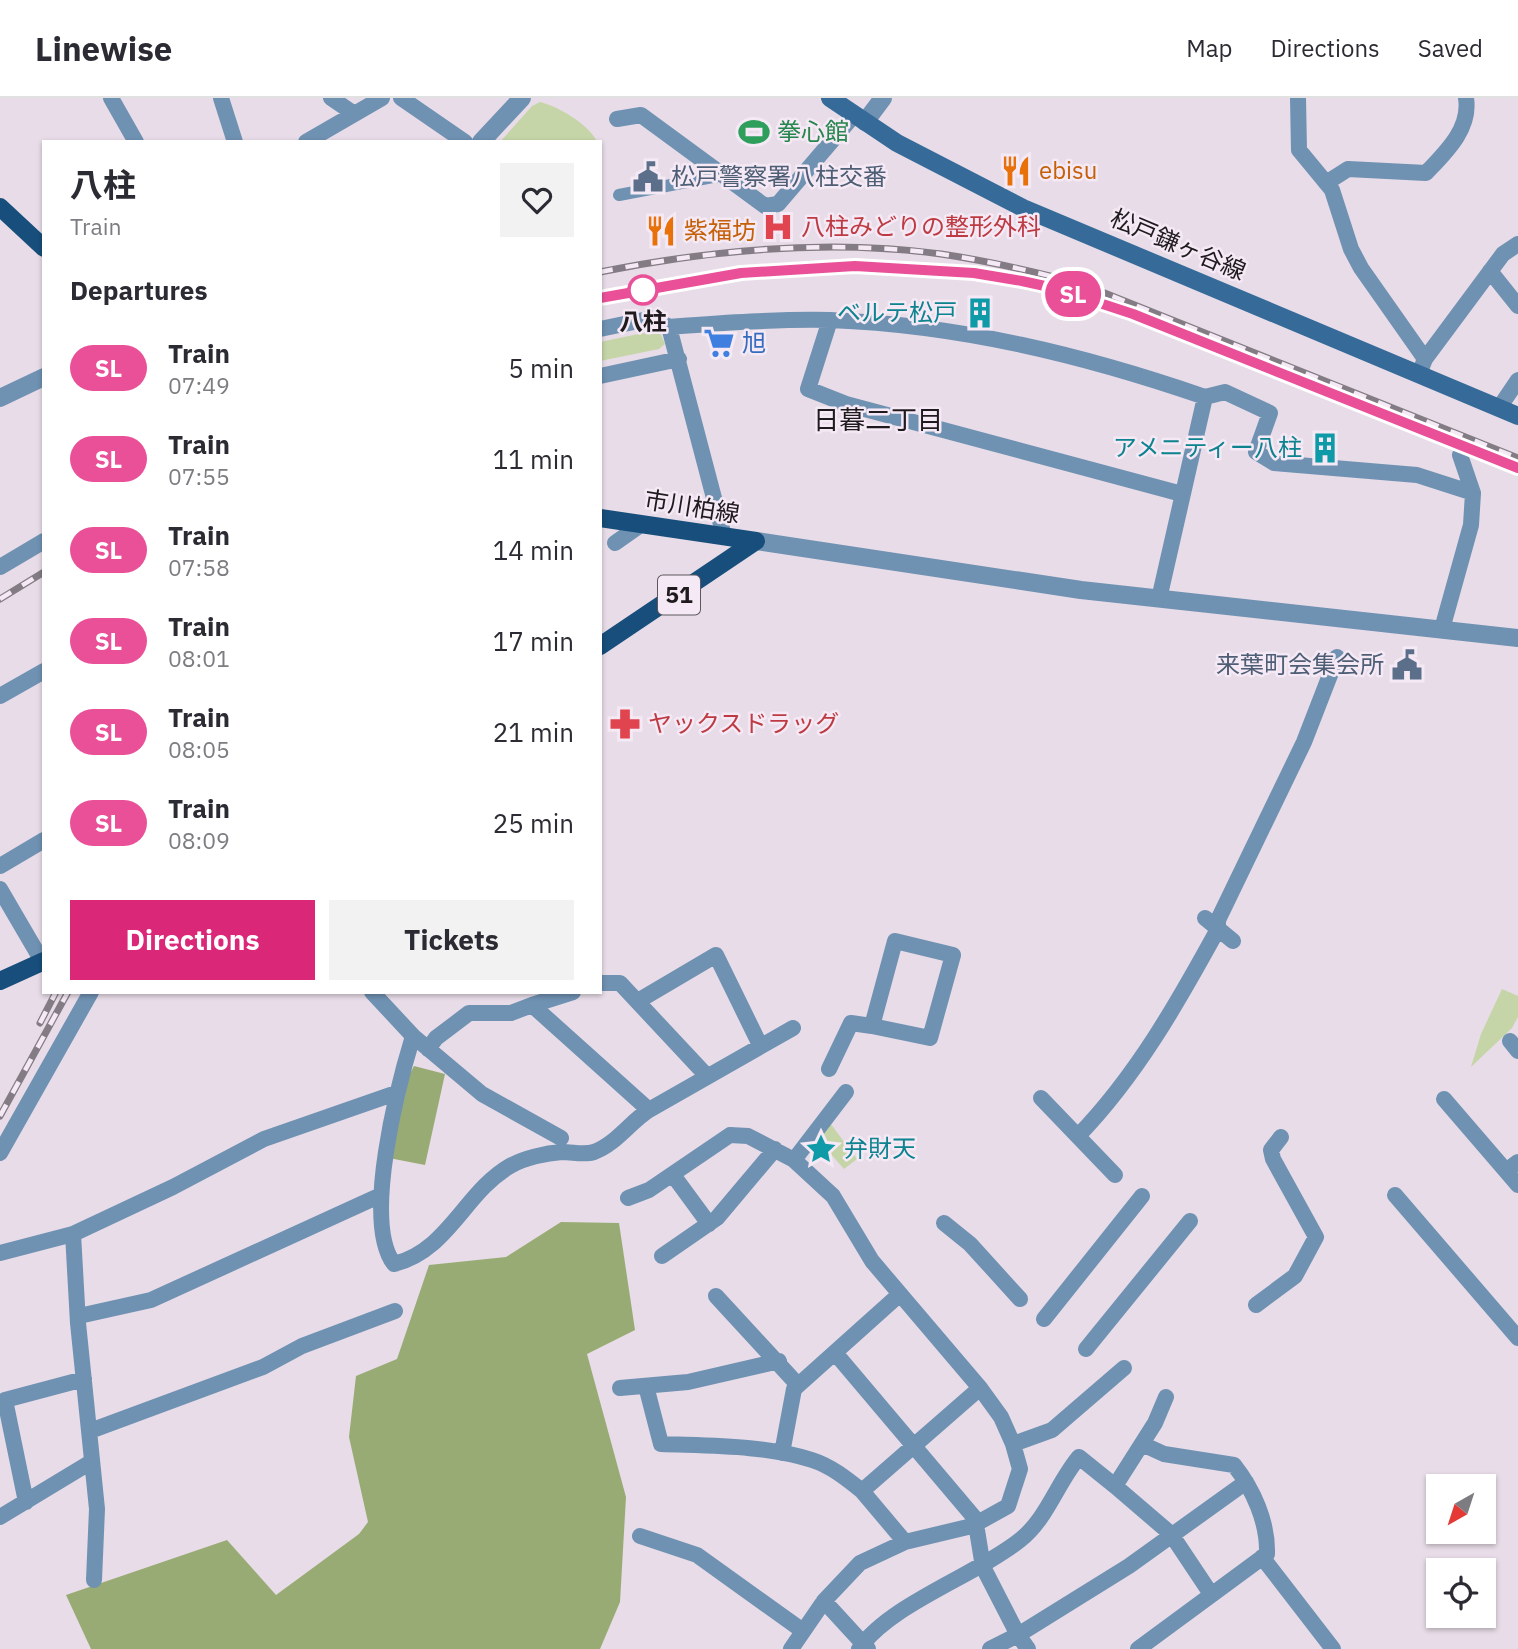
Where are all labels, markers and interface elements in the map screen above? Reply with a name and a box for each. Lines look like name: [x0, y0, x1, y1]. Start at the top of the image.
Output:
text: Linewise: [35, 27, 172, 70]
text: Map: [1186, 32, 1232, 64]
text: Directions: [1270, 32, 1380, 64]
text: Saved: [1418, 32, 1483, 64]
sports icon: 拳心館: [737, 115, 771, 149]
place label: 拳心館: [777, 115, 849, 147]
restaurant icon: ebisu: [999, 154, 1033, 188]
place label: ebisu: [1039, 154, 1097, 186]
public building icon: 松戸警察署八柱交番: [631, 160, 665, 194]
place label: 松戸警察署八柱交番: [671, 160, 887, 192]
text: 八柱: [70, 163, 136, 206]
button: heart: [500, 163, 574, 237]
street label: 松戸鎌ヶ谷線: [1106, 201, 1251, 287]
hospital icon: 八柱みどりの整形外科: [761, 210, 795, 244]
place label: 八柱みどりの整形外科: [801, 210, 1041, 242]
text: Train: [70, 211, 122, 241]
restaurant icon: 紫福坊: [644, 214, 678, 248]
place label: 紫福坊: [684, 214, 756, 246]
line badge: SL: [1042, 271, 1104, 317]
text: Departures: [70, 273, 208, 307]
marker: 八柱: [628, 275, 658, 305]
text: SL: [1059, 278, 1087, 310]
place label: ベルテ松戸: [837, 296, 957, 328]
building icon: ベルテ松戸: [963, 296, 997, 330]
place label: 八柱: [619, 305, 667, 337]
supermarket icon: 旭: [702, 326, 736, 360]
place label: 旭: [742, 326, 766, 358]
text: Train: [168, 336, 230, 370]
text: 5 min: [508, 351, 574, 385]
text: SL: [95, 352, 122, 384]
text: 07:49: [168, 370, 230, 400]
district label: 日暮二丁目: [813, 402, 943, 436]
text: Train: [168, 427, 230, 461]
place label: アメニティー八柱: [1113, 431, 1302, 463]
building icon: アメニティー八柱: [1308, 431, 1342, 465]
text: 11 min: [493, 442, 574, 476]
text: SL: [95, 443, 122, 475]
text: 07:55: [168, 461, 230, 491]
street label: 市川柏線: [642, 483, 742, 529]
text: Train: [168, 518, 230, 552]
text: 14 min: [493, 533, 574, 567]
text: SL: [95, 534, 122, 566]
text: 07:58: [168, 552, 230, 582]
road number: 51: [658, 575, 700, 614]
text: Train: [168, 609, 230, 643]
text: 17 min: [493, 624, 574, 658]
text: SL: [95, 625, 122, 657]
text: 08:01: [168, 643, 230, 673]
place label: 来葉町会集会所: [1216, 648, 1384, 680]
public building icon: 来葉町会集会所: [1390, 648, 1424, 682]
text: Train: [168, 700, 230, 734]
pharmacy icon: ヤックスドラッグ: [608, 707, 642, 741]
place label: ヤックスドラッグ: [648, 707, 839, 739]
text: 21 min: [493, 715, 574, 749]
text: SL: [95, 716, 122, 748]
text: 08:05: [168, 734, 230, 764]
text: Train: [168, 791, 230, 825]
text: 25 min: [493, 806, 574, 840]
text: SL: [95, 807, 122, 839]
text: 08:09: [168, 825, 230, 855]
button: Directions: [70, 900, 315, 980]
button: Tickets: [329, 900, 574, 980]
place icon: 弁財天: [804, 1132, 838, 1166]
place label: 弁財天: [844, 1132, 916, 1164]
north arrow: [1426, 1474, 1496, 1544]
map controls: [1426, 1474, 1496, 1628]
button: locate: [1426, 1558, 1496, 1628]

